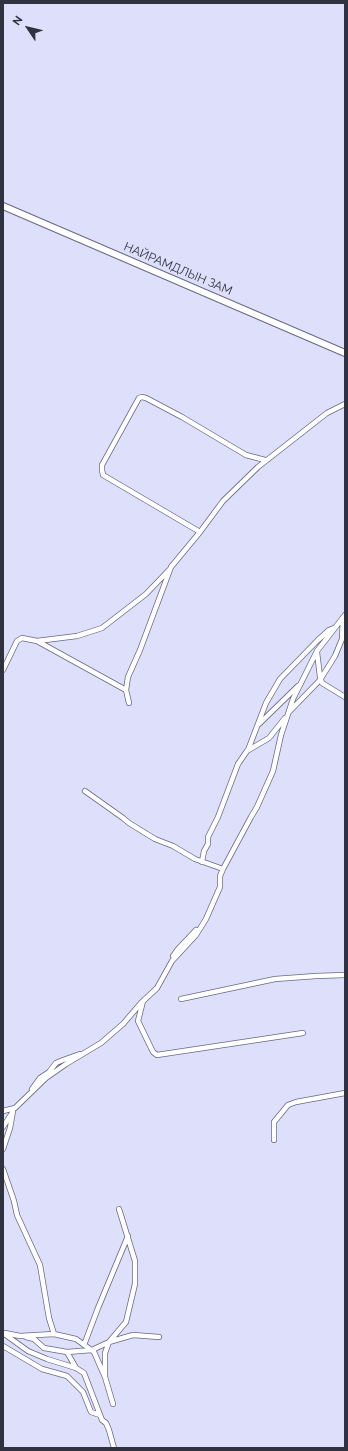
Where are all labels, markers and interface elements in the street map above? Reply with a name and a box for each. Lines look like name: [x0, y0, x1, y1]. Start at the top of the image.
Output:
north arrow: [8, 8, 48, 48]
text: N: [10, 14, 25, 28]
street label: НАЙРАМДЛЫН ЗАМ: [122, 240, 234, 298]

